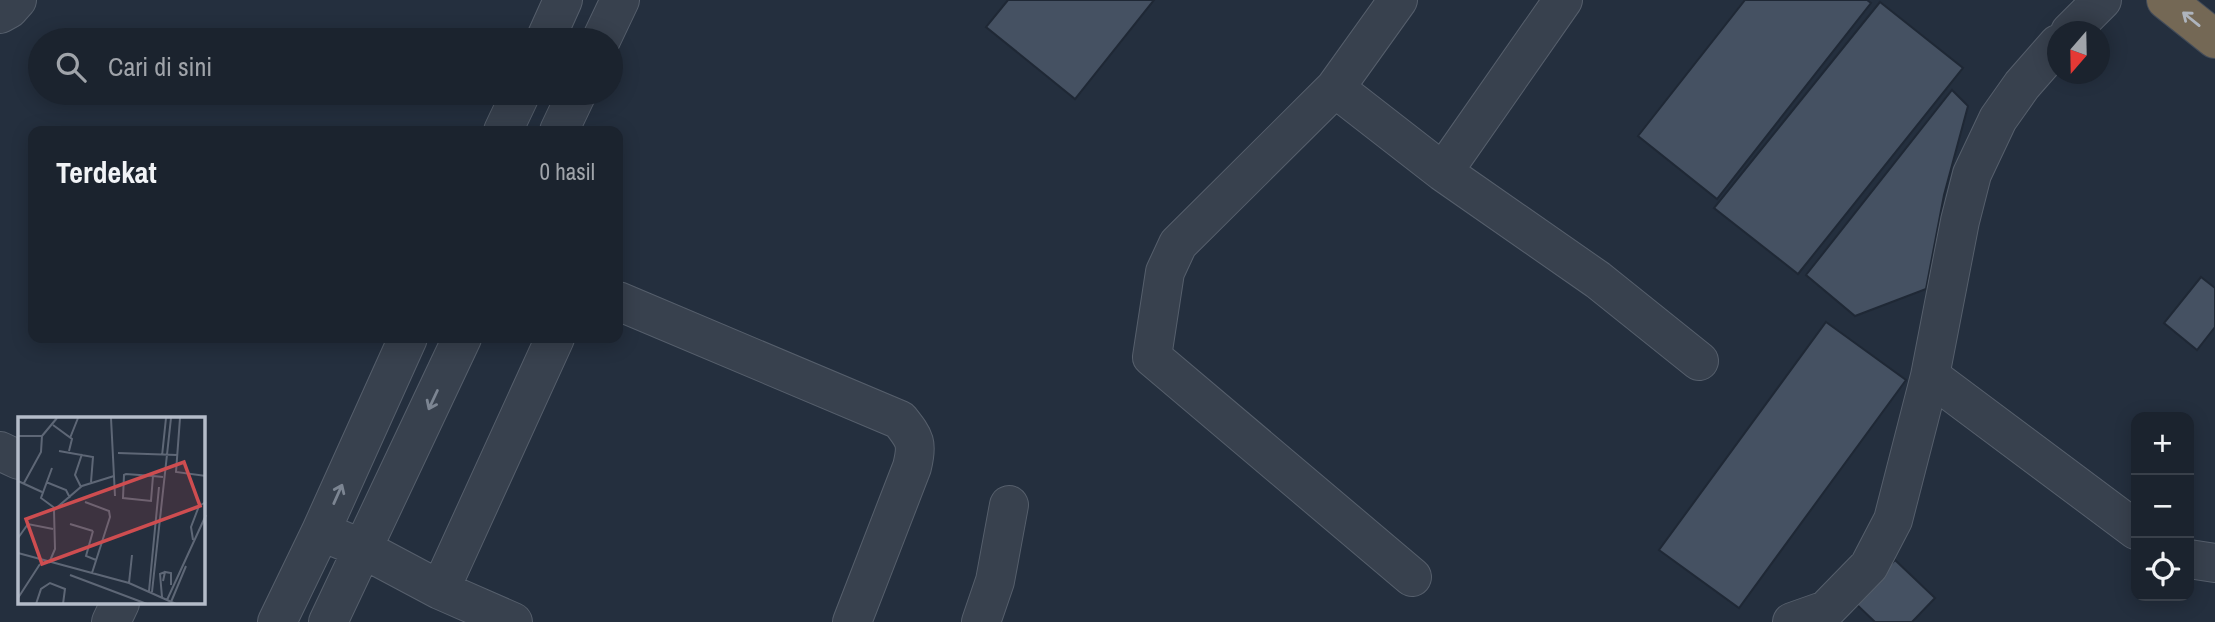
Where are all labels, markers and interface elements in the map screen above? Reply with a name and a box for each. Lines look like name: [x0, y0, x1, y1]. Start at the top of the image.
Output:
one-way arrow: [2182, 12, 2200, 27]
north arrow: [2047, 21, 2110, 84]
search box: [28, 28, 623, 105]
icon: search: [52, 48, 90, 86]
text: Cari di sini: [108, 49, 212, 84]
text: Terdekat: [56, 152, 157, 192]
text: 0 hasil: [539, 156, 595, 187]
one-way arrow: [426, 389, 439, 410]
map controls: [2131, 412, 2194, 601]
button: +: [2131, 412, 2194, 475]
inset map: [18, 417, 205, 604]
button: −: [2131, 475, 2194, 538]
one-way arrow: [332, 484, 345, 505]
button: locate: [2131, 538, 2194, 601]

